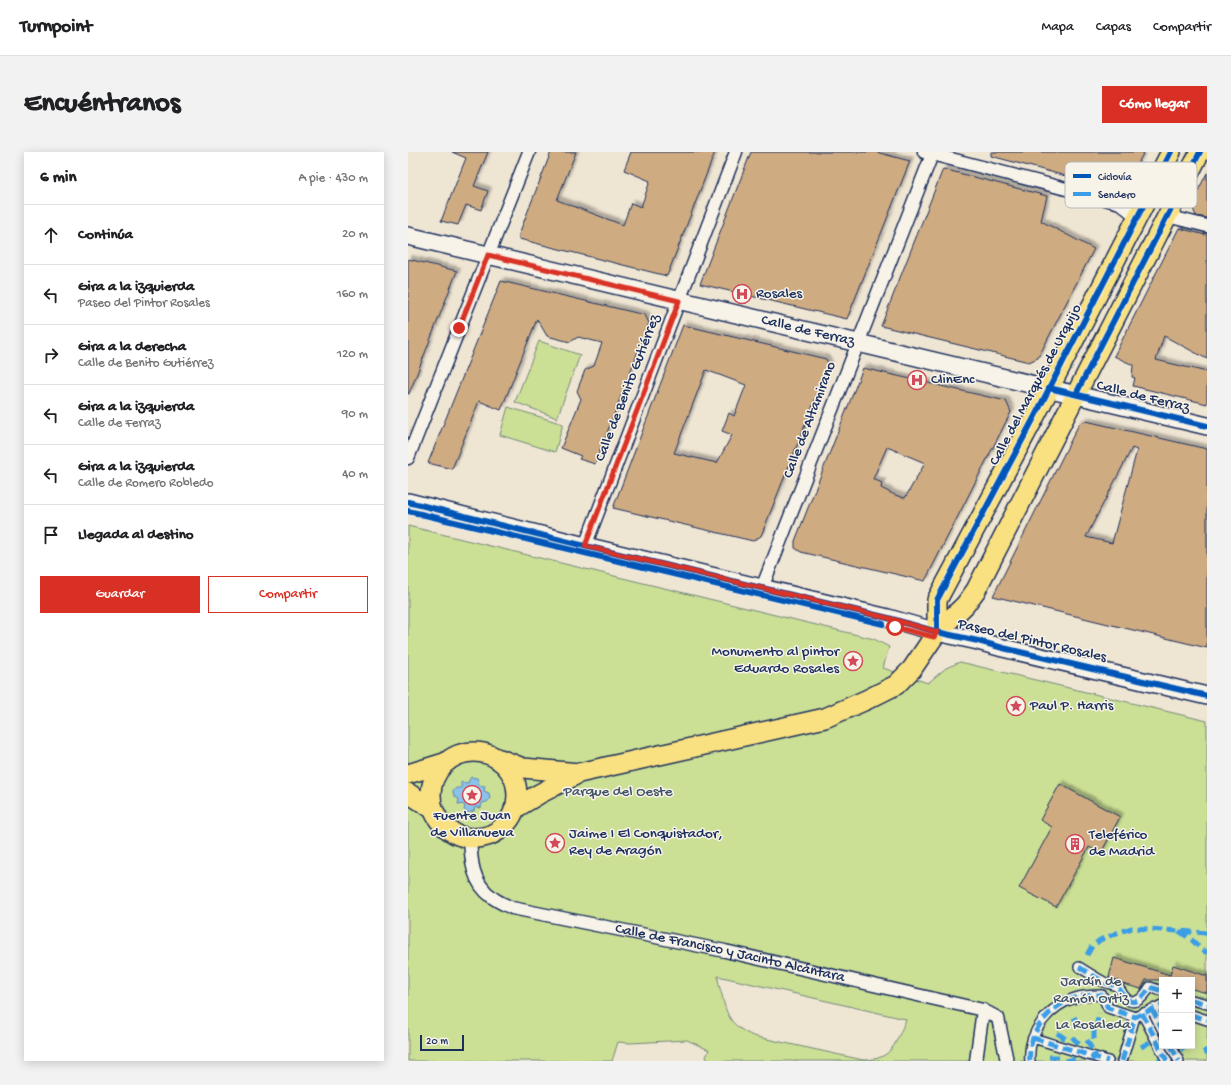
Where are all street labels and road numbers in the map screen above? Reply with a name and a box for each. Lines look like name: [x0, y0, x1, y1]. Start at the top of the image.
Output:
street label: Calle del Marqués de Urquijo: [986, 301, 1086, 469]
street label: Calle de Benito Gutiérrez: [592, 311, 665, 464]
street label: Calle de Ferraz: [759, 311, 857, 351]
street label: Calle de Altamirano: [779, 359, 841, 481]
street label: Calle de Ferraz: [1095, 377, 1192, 417]
street label: Paseo del Pintor Rosales: [955, 615, 1109, 667]
street label: Calle de Francisco y Jacinto Alcántara: [614, 920, 847, 987]

